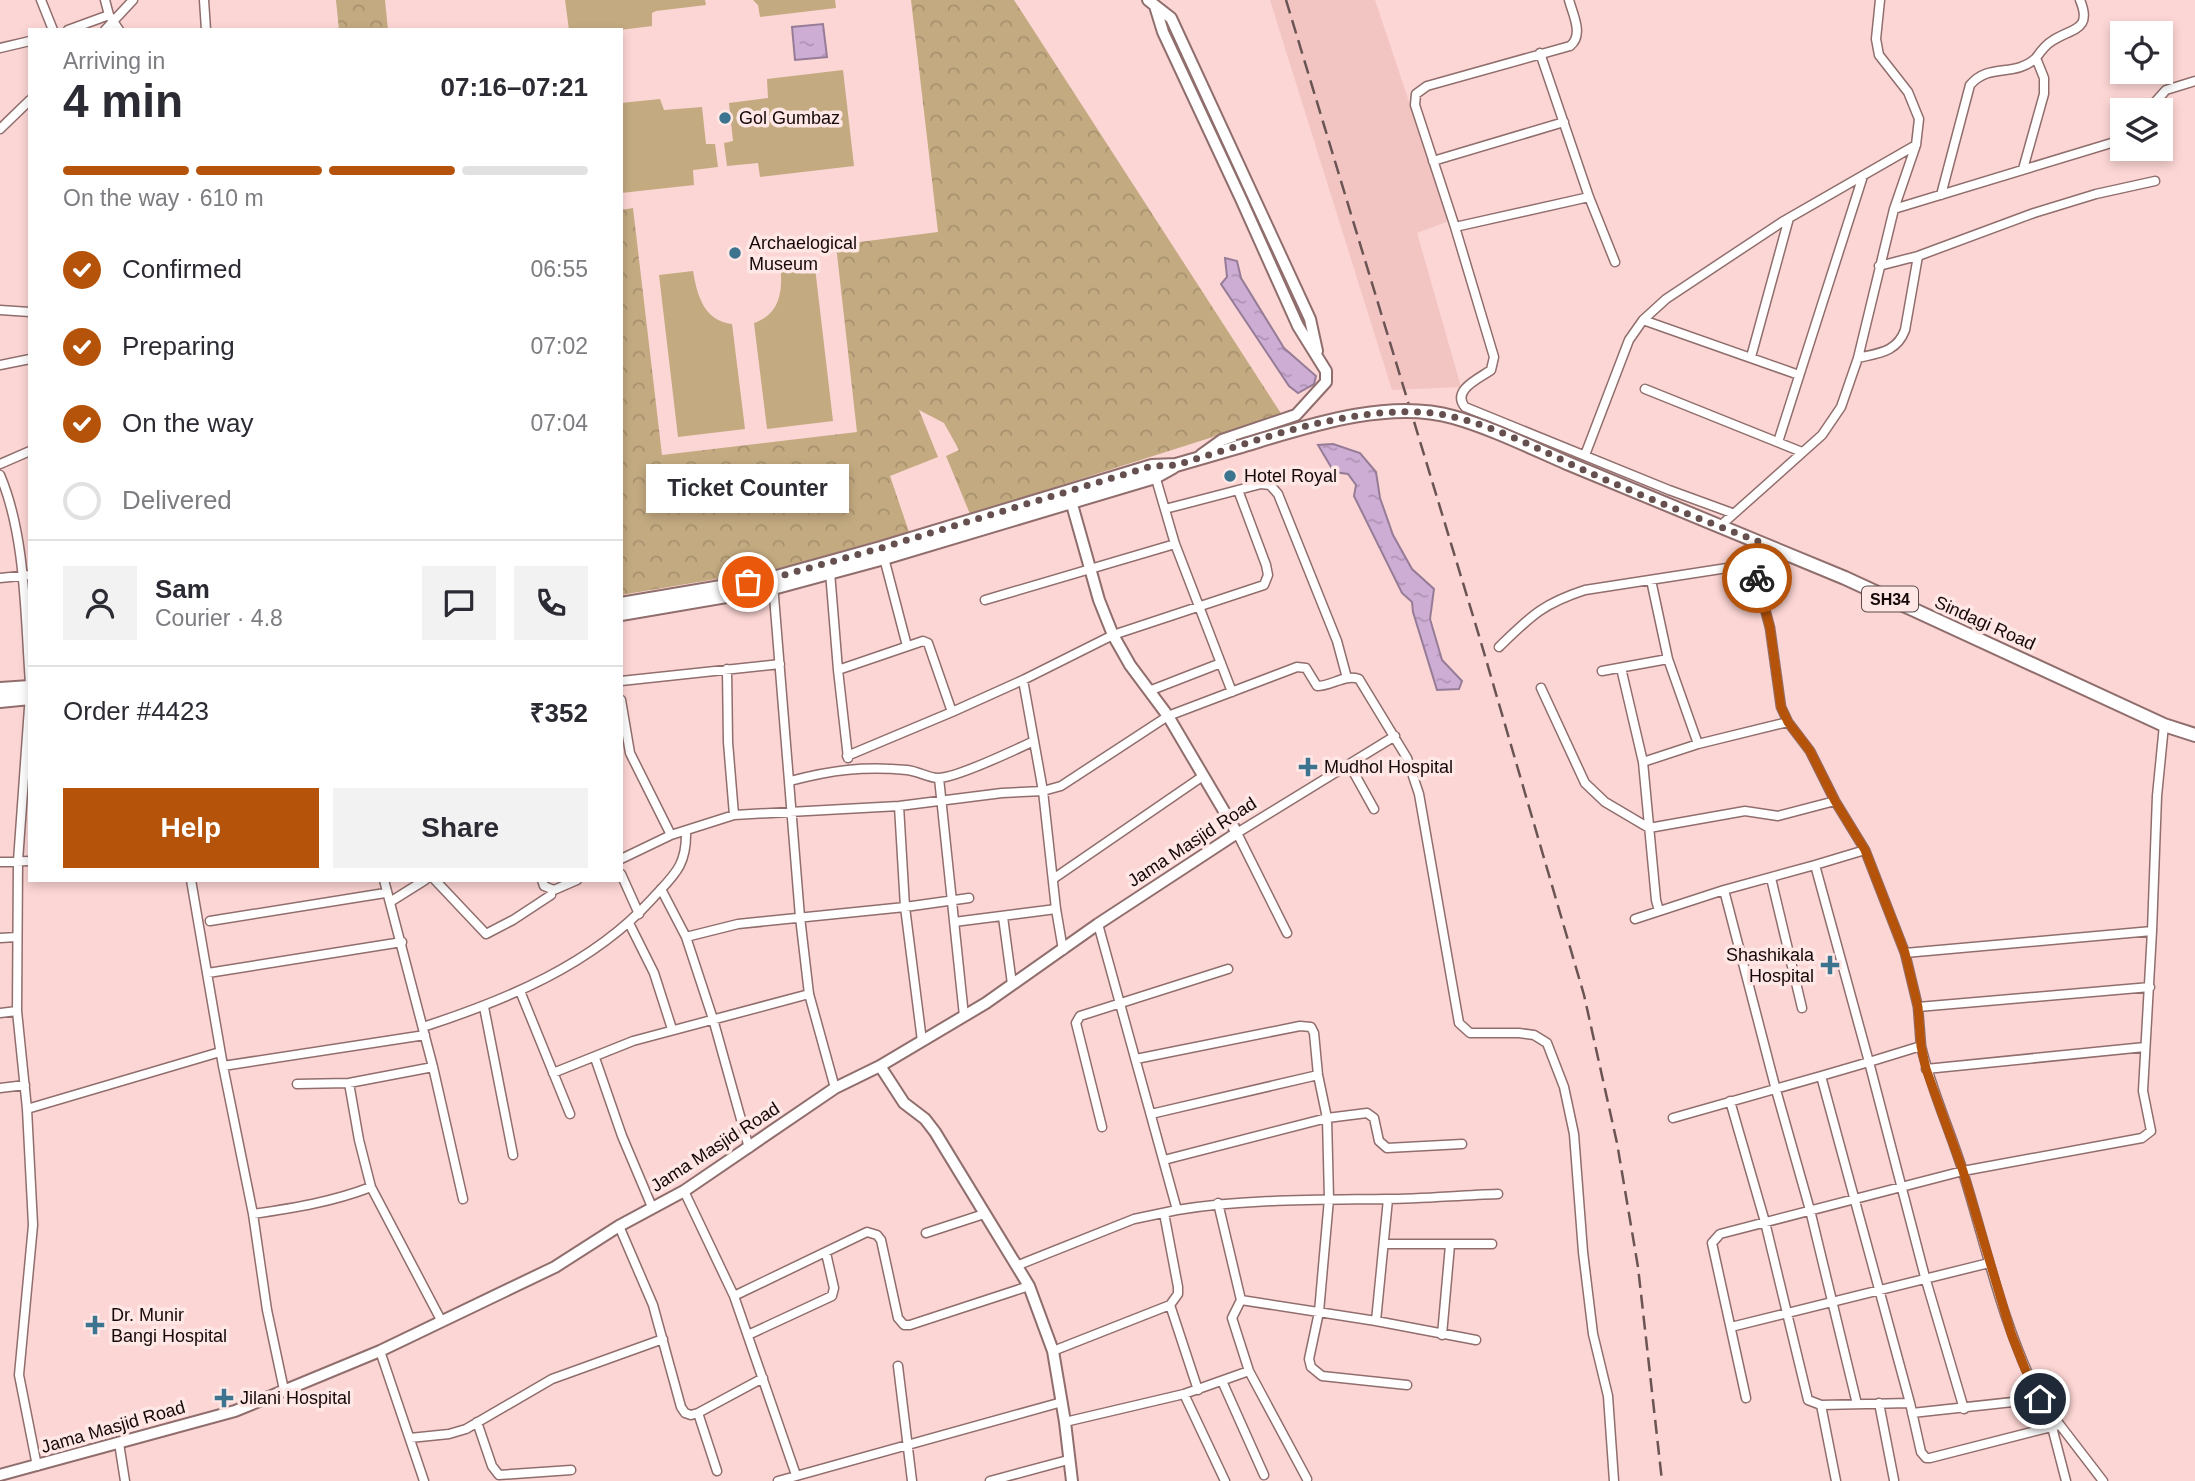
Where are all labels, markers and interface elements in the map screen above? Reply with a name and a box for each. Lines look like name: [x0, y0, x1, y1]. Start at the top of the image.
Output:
map controls: [2110, 21, 2173, 161]
button: locate: [2110, 21, 2173, 84]
text: Arriving in: [63, 48, 165, 74]
text: 07:16–07:21: [441, 72, 588, 102]
text: 4 min: [63, 75, 183, 127]
button: layers: [2110, 98, 2173, 161]
place label: Gol Gumbaz: [739, 108, 840, 128]
marker: Gol Gumbaz: [717, 110, 733, 126]
text: On the way · 610 m: [63, 185, 264, 211]
place label: Archaelogical Museum: [749, 233, 857, 274]
marker: Archaelogical Museum: [727, 245, 743, 261]
icon: check: [63, 251, 101, 289]
text: Confirmed: [122, 254, 242, 284]
text: 06:55: [530, 256, 588, 282]
icon: check: [63, 328, 101, 366]
text: Preparing: [122, 331, 235, 361]
text: 07:02: [530, 333, 588, 359]
icon: check: [63, 405, 101, 443]
text: On the way: [122, 408, 254, 438]
text: 07:04: [530, 410, 588, 436]
callout: Ticket Counter: [646, 463, 850, 512]
place label: Hotel Royal: [1244, 466, 1337, 486]
marker: Hotel Royal: [1222, 468, 1238, 484]
text: Ticket Counter: [667, 475, 828, 501]
text: Delivered: [122, 485, 232, 515]
courier: [1722, 543, 1792, 613]
pin: [718, 552, 778, 612]
icon: bike: [1738, 559, 1776, 597]
icon: bag: [729, 563, 767, 601]
button: person: [63, 566, 137, 640]
button: chat: [422, 566, 496, 640]
button: phone: [514, 566, 588, 640]
text: Sam: [155, 574, 210, 604]
road number: SH34: [1862, 586, 1918, 612]
street label: Sindagi Road: [1932, 592, 2038, 654]
text: Courier · 4.8: [155, 605, 283, 631]
text: Order #4423: [63, 696, 209, 726]
text: ₹352: [530, 698, 588, 728]
marker: Mudhol Hospital: [1298, 757, 1318, 777]
place label: Mudhol Hospital: [1324, 757, 1453, 777]
button: Help: [63, 788, 319, 868]
button: Share: [333, 788, 588, 868]
street label: Jama Masjid Road: [1124, 793, 1260, 891]
place label: Shashikala Hospital: [1726, 945, 1815, 986]
marker: Shashikala Hospital: [1820, 955, 1840, 975]
street label: Jama Masjid Road: [647, 1098, 783, 1196]
place label: Dr. Munir Bangi Hospital: [111, 1305, 227, 1346]
marker: Dr. Munir Bangi Hospital: [85, 1315, 105, 1335]
pin: [2010, 1369, 2070, 1429]
icon: home: [2021, 1380, 2059, 1418]
marker: Jilani Hospital: [214, 1388, 234, 1408]
place label: Jilani Hospital: [240, 1388, 351, 1408]
street label: Jama Masjid Road: [39, 1397, 187, 1457]

